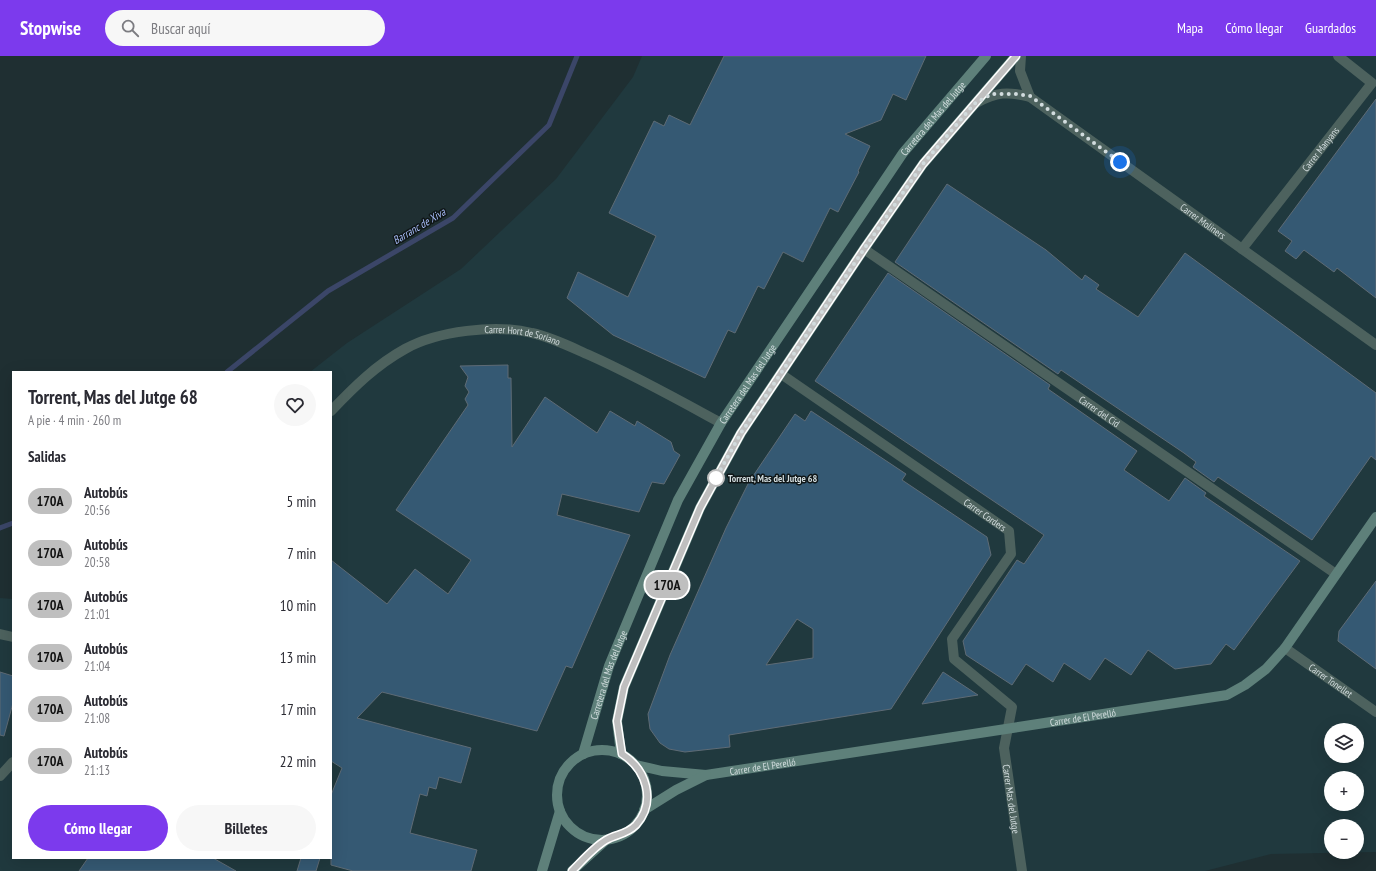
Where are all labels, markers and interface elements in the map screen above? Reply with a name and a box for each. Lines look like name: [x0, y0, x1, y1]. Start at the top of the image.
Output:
search box: [105, 10, 385, 46]
text: Stopwise: [20, 16, 81, 40]
icon: search: [119, 17, 141, 39]
text: Buscar aquí: [151, 19, 211, 38]
text: Mapa: [1177, 19, 1203, 37]
text: Cómo llegar: [1225, 19, 1283, 37]
text: Guardados: [1305, 19, 1356, 37]
street label: Carretera del Mas del Jutge: [898, 79, 968, 158]
street label: Carrer Manyans: [1299, 124, 1343, 174]
your location: [1110, 152, 1130, 172]
street label: Carrer Moliners: [1177, 201, 1228, 242]
water label: Barranc de Xiva: [390, 205, 448, 247]
street label: Carrer Hort de Soriano: [484, 323, 562, 349]
street label: Carretera del Mas del Jutge: [716, 342, 779, 426]
button: heart: [274, 384, 316, 426]
text: Torrent, Mas del Jutge 68: [28, 385, 198, 409]
street label: Carrer del Cid: [1076, 393, 1122, 430]
text: A pie · 4 min · 260 m: [28, 412, 121, 429]
text: Salidas: [28, 447, 66, 466]
marker: Torrent, Mas del Jutge 68: [707, 469, 725, 487]
place label: Torrent, Mas del Jutge 68: [728, 472, 818, 485]
text: Autobús: [84, 483, 128, 502]
text: 170A: [36, 492, 64, 510]
text: 5 min: [286, 492, 316, 511]
street label: Carrer Corders: [961, 496, 1009, 535]
text: 20:56: [84, 502, 110, 519]
text: Autobús: [84, 535, 128, 554]
text: 170A: [36, 544, 64, 562]
text: 7 min: [287, 544, 316, 563]
text: 20:58: [84, 554, 110, 571]
line badge: 170A: [639, 572, 695, 598]
text: 170A: [653, 576, 681, 594]
text: Autobús: [84, 587, 128, 606]
text: 170A: [36, 596, 64, 614]
text: 10 min: [280, 596, 316, 615]
text: 21:01: [84, 606, 110, 623]
street label: Carretera del Mas del Jutge: [588, 629, 630, 721]
text: Autobús: [84, 639, 128, 658]
text: 170A: [36, 648, 64, 666]
text: 13 min: [280, 648, 316, 667]
text: 21:04: [84, 658, 110, 675]
street label: Carrer Tonellet: [1306, 661, 1355, 701]
text: Autobús: [84, 691, 128, 710]
text: 170A: [36, 700, 64, 718]
text: 17 min: [280, 700, 316, 719]
street label: Carrer de El Perelló: [1049, 706, 1117, 729]
text: 21:08: [84, 710, 110, 727]
map controls: [1324, 723, 1364, 859]
button: layers: [1324, 723, 1364, 763]
text: Autobús: [84, 743, 128, 762]
text: 170A: [36, 752, 64, 770]
text: 22 min: [280, 752, 316, 771]
street label: Carrer de El Perelló: [729, 755, 796, 778]
text: 21:13: [84, 762, 110, 779]
street label: Carrer Mas del Jutge: [999, 764, 1022, 834]
button: +: [1324, 771, 1364, 811]
button: Cómo llegar: [28, 805, 168, 851]
button: Billetes: [176, 805, 316, 851]
button: −: [1324, 819, 1364, 859]

